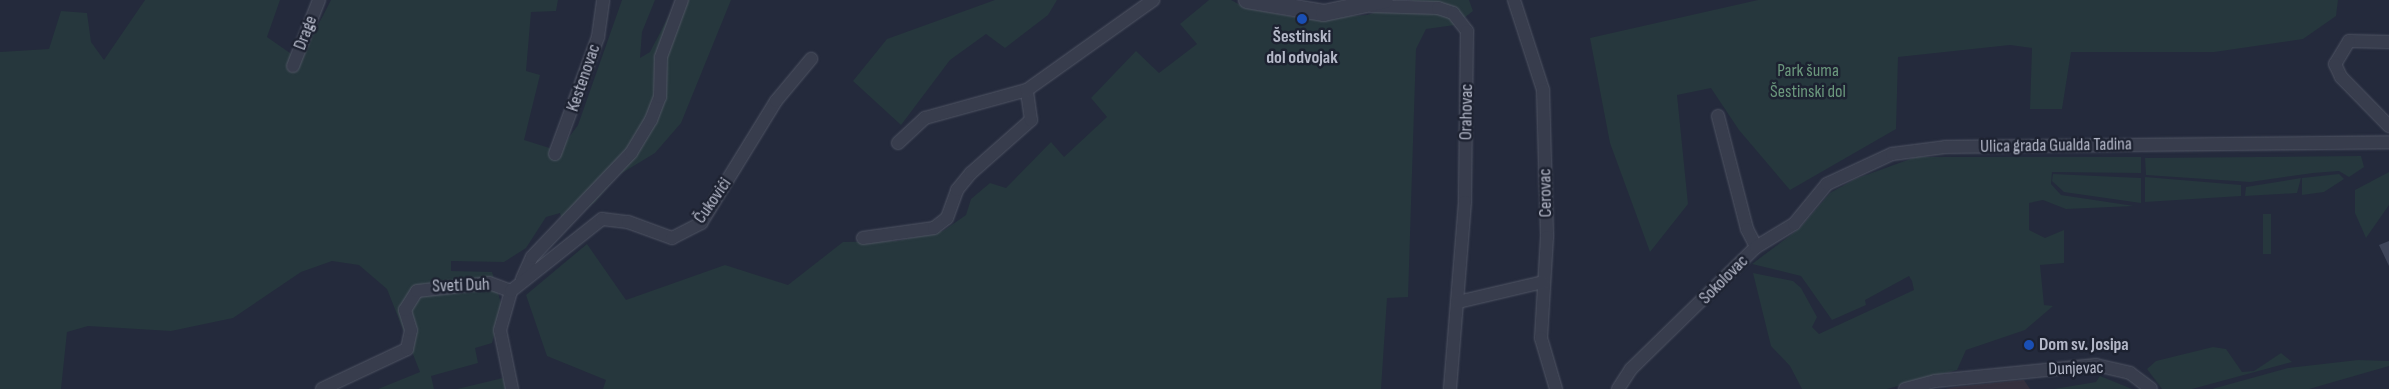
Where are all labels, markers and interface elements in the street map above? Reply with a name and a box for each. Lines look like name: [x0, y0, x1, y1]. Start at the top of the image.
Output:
street label: Drage: [290, 13, 322, 53]
marker: Šestinski dol odvojak: [1296, 13, 1308, 25]
place label: Šestinski dol odvojak: [1266, 27, 1338, 70]
street label: Kestenovac: [562, 41, 606, 115]
park label: Park šuma Šestinski dol: [1770, 61, 1846, 104]
street label: Orahovac: [1456, 84, 1478, 140]
street label: Ulica grada Gualda Tadina: [1980, 134, 2132, 158]
street label: Cerovac: [1535, 168, 1557, 218]
street label: Čukovići: [690, 174, 736, 228]
street label: Sokolovac: [1695, 251, 1753, 309]
street label: Sveti Duh: [432, 274, 490, 298]
place label: Dom sv. Josipa: [2039, 334, 2129, 356]
marker: Dom sv. Josipa: [2023, 339, 2035, 351]
street label: Dunjevac: [2048, 357, 2104, 381]

